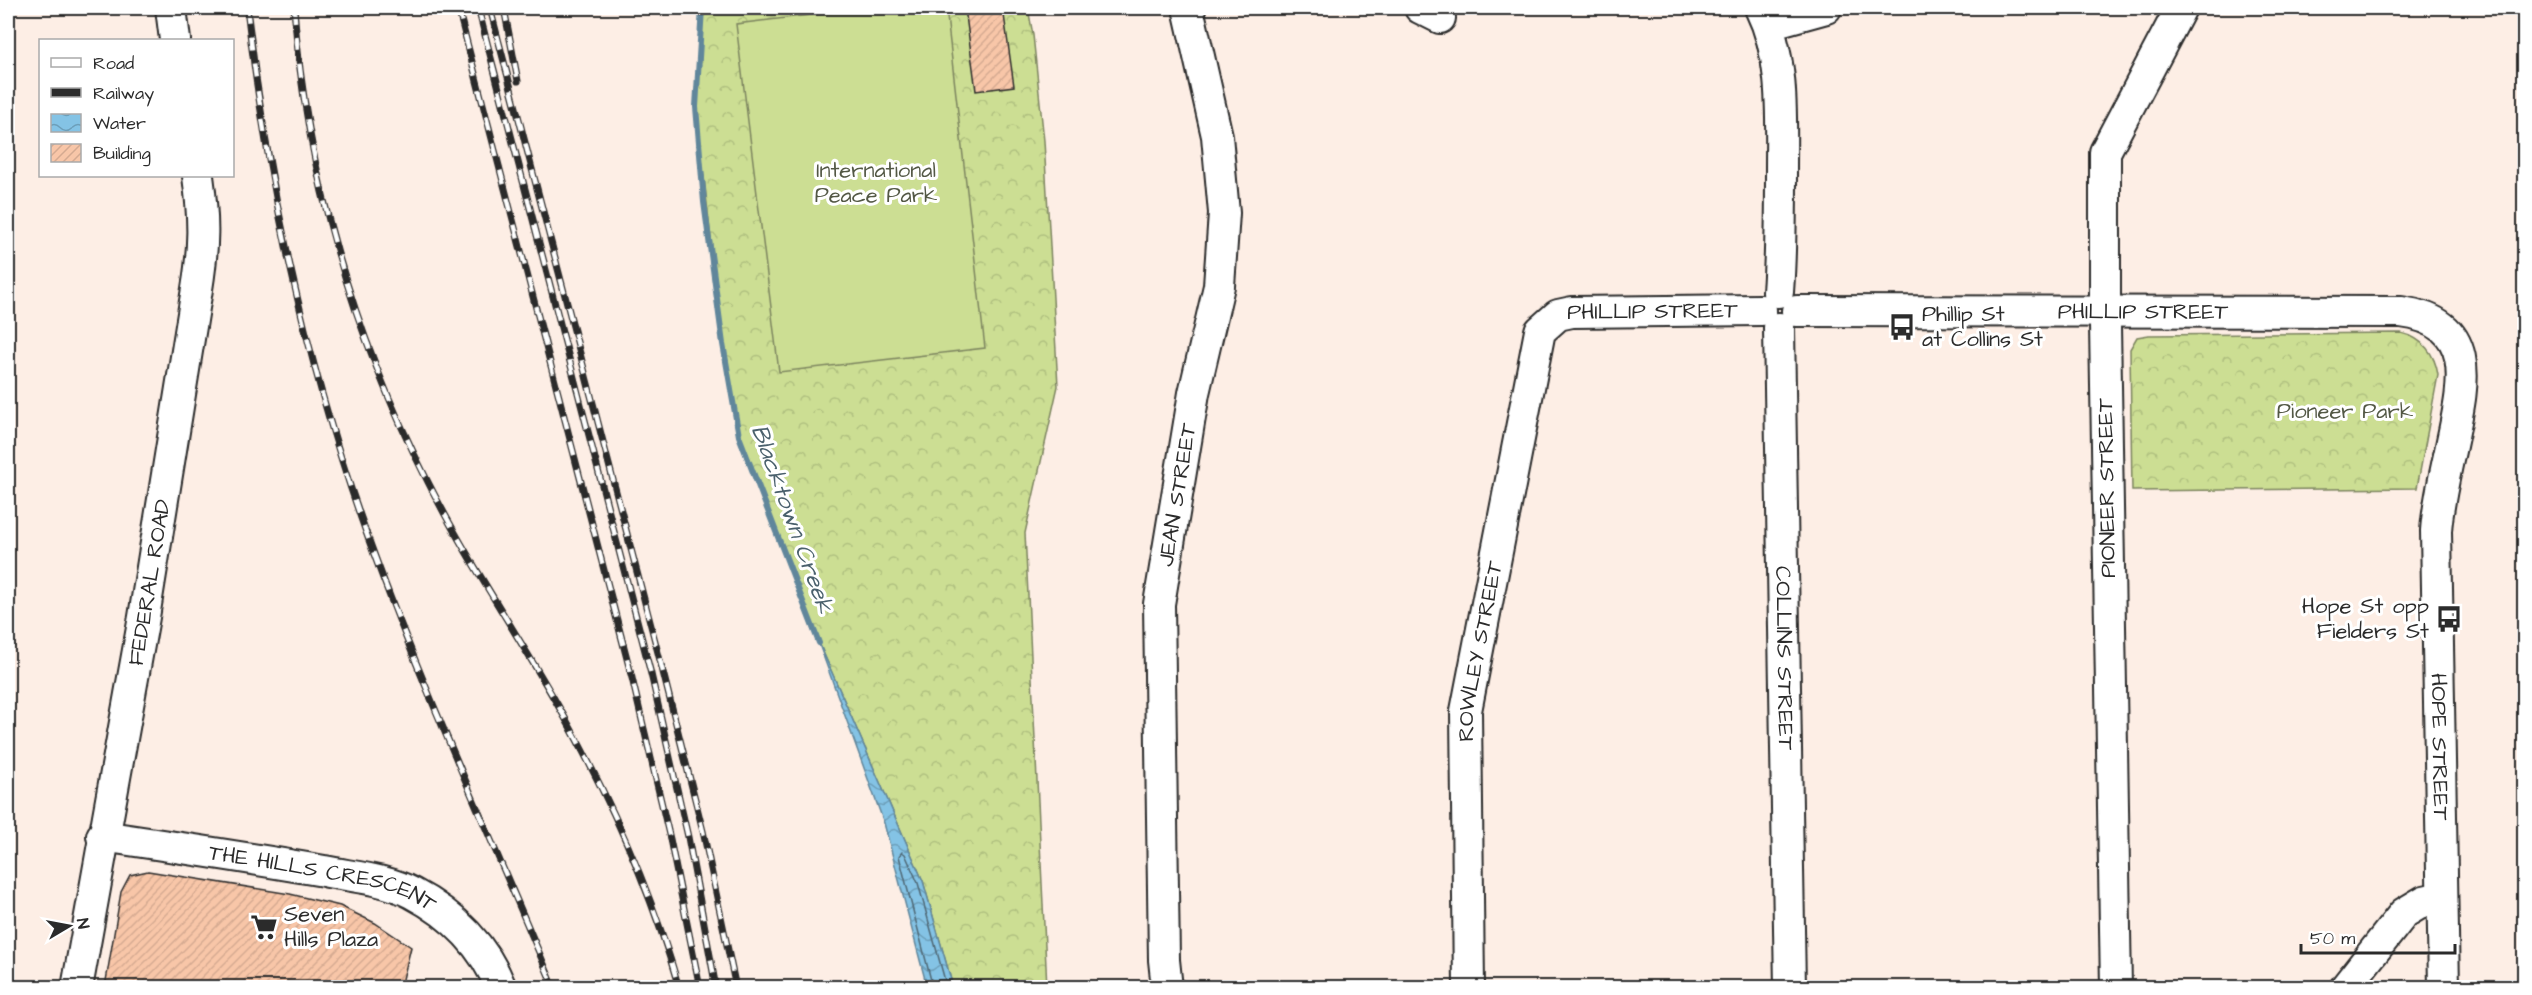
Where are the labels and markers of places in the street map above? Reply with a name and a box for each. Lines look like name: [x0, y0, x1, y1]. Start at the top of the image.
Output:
place label: Phillip St at Collins St: [1922, 299, 2043, 355]
bus stop icon: Phillip St at Collins St: [1887, 312, 1917, 342]
place label: Hope St opp Fielders St: [2302, 591, 2429, 647]
bus stop icon: Hope St opp Fielders St: [2434, 604, 2464, 634]
place label: Seven Hills Plaza: [284, 899, 378, 955]
supermarket icon: Seven Hills Plaza: [249, 912, 279, 942]

